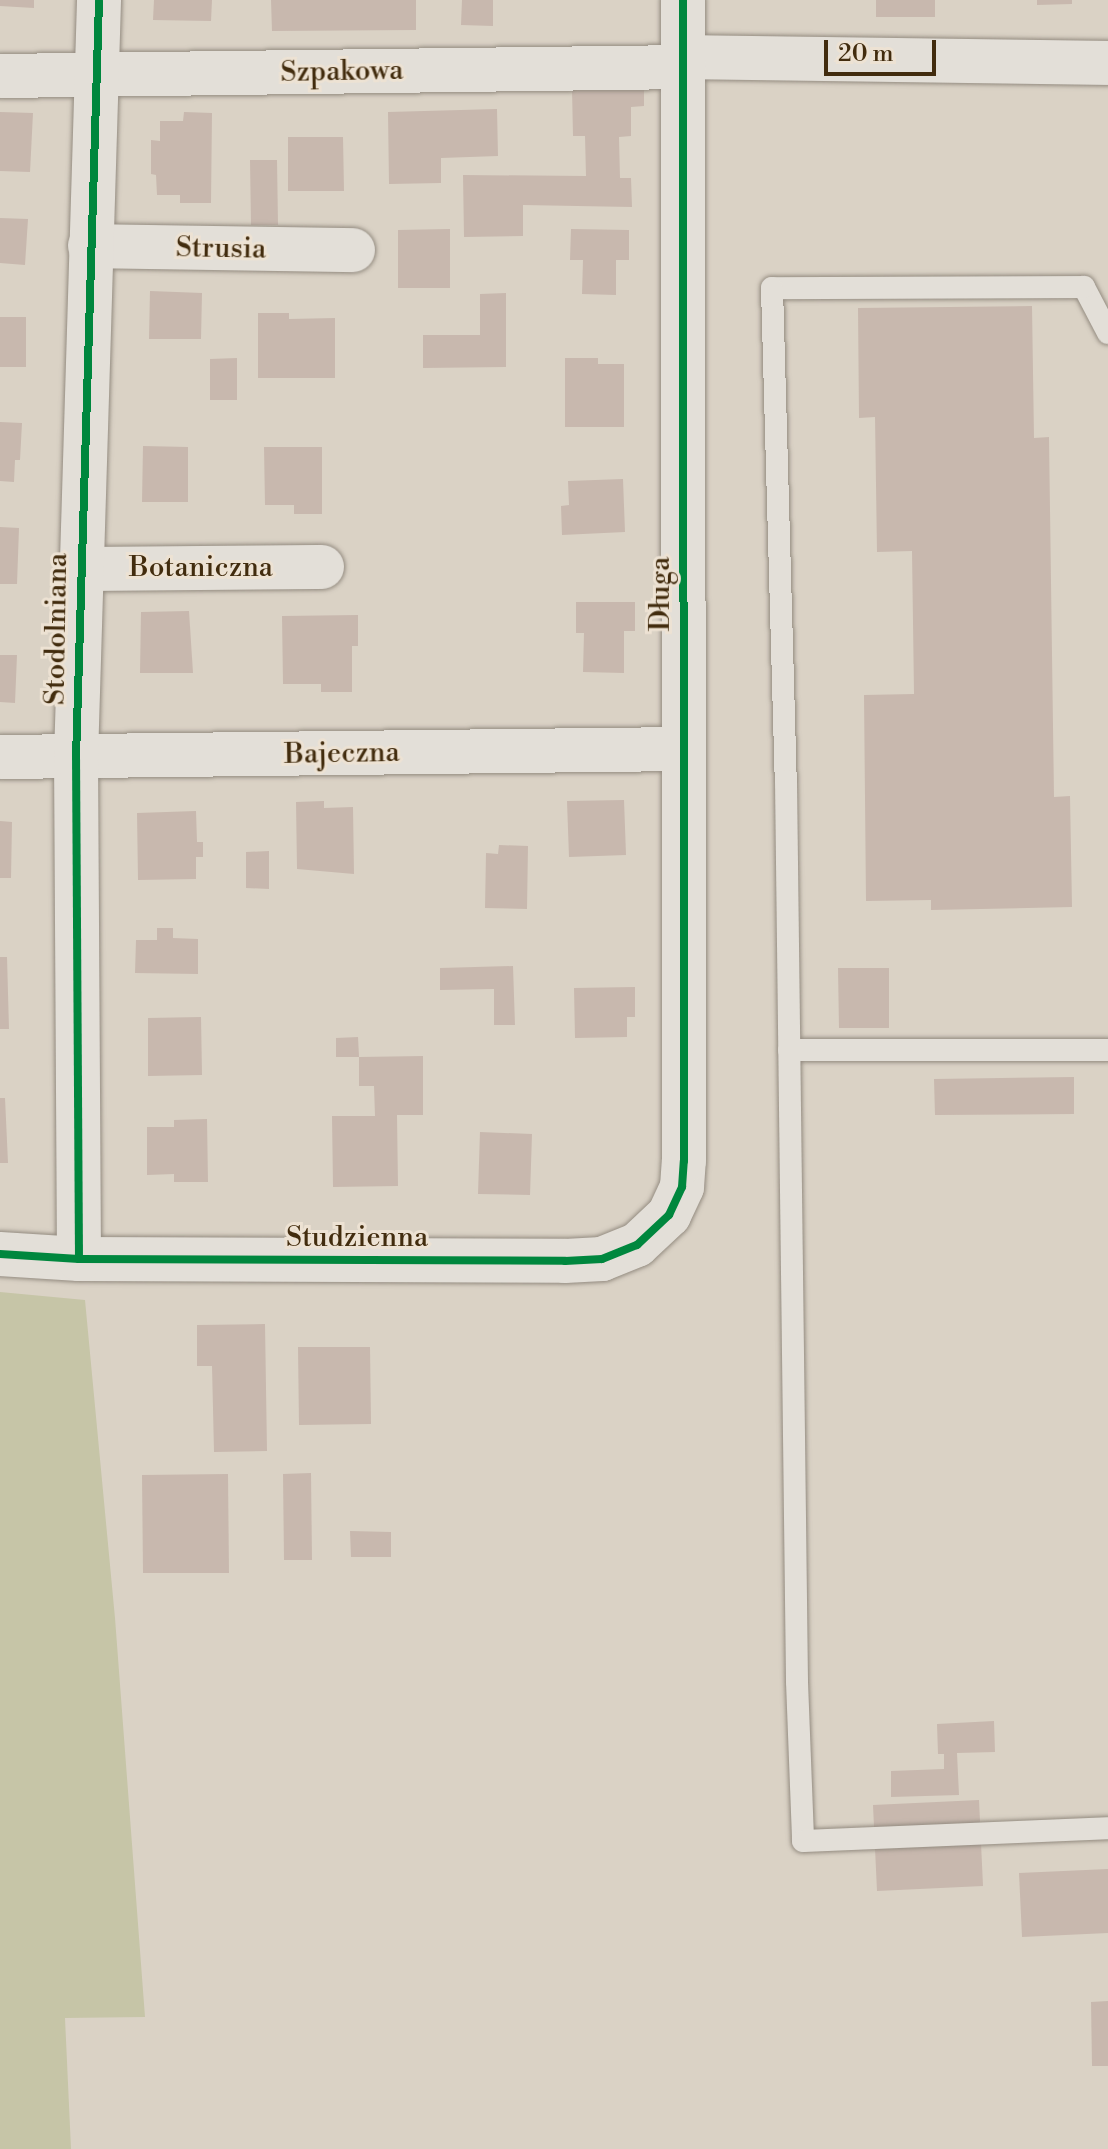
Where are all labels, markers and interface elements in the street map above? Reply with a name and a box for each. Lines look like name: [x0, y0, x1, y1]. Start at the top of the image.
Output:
scale bar: [828, 24, 940, 74]
text: 20 m: [838, 39, 894, 69]
street label: Szpakowa: [280, 54, 404, 90]
street label: Strusia: [175, 231, 267, 267]
street label: Botaniczna: [129, 551, 273, 585]
street label: Stodolniana: [39, 553, 75, 705]
street label: Długa: [644, 557, 678, 631]
street label: Bajeczna: [284, 736, 400, 772]
street label: Studzienna: [286, 1221, 428, 1255]

